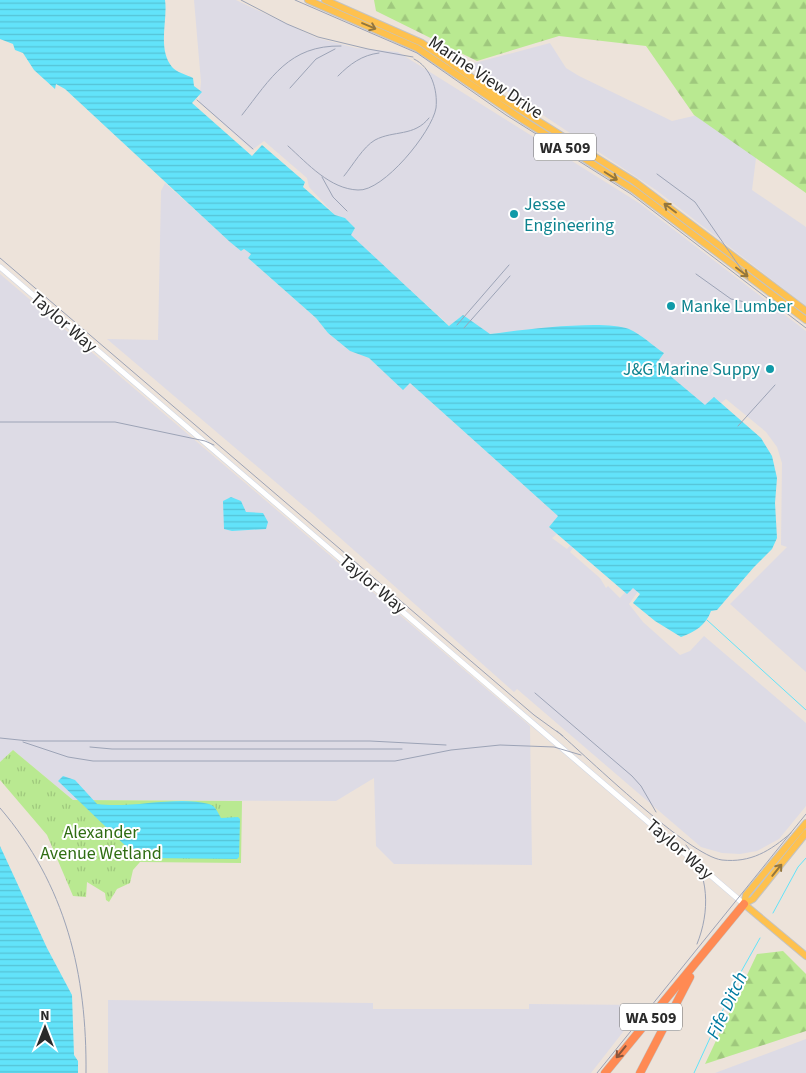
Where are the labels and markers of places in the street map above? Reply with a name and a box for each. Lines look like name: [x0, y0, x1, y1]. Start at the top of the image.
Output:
place label: Jesse Engineering: [524, 192, 614, 238]
marker: Jesse Engineering: [508, 208, 520, 220]
place label: Manke Lumber: [681, 294, 793, 319]
marker: Manke Lumber: [665, 300, 677, 312]
place label: J&G Marine Suppy: [623, 357, 761, 382]
marker: J&G Marine Suppy: [764, 363, 776, 375]

